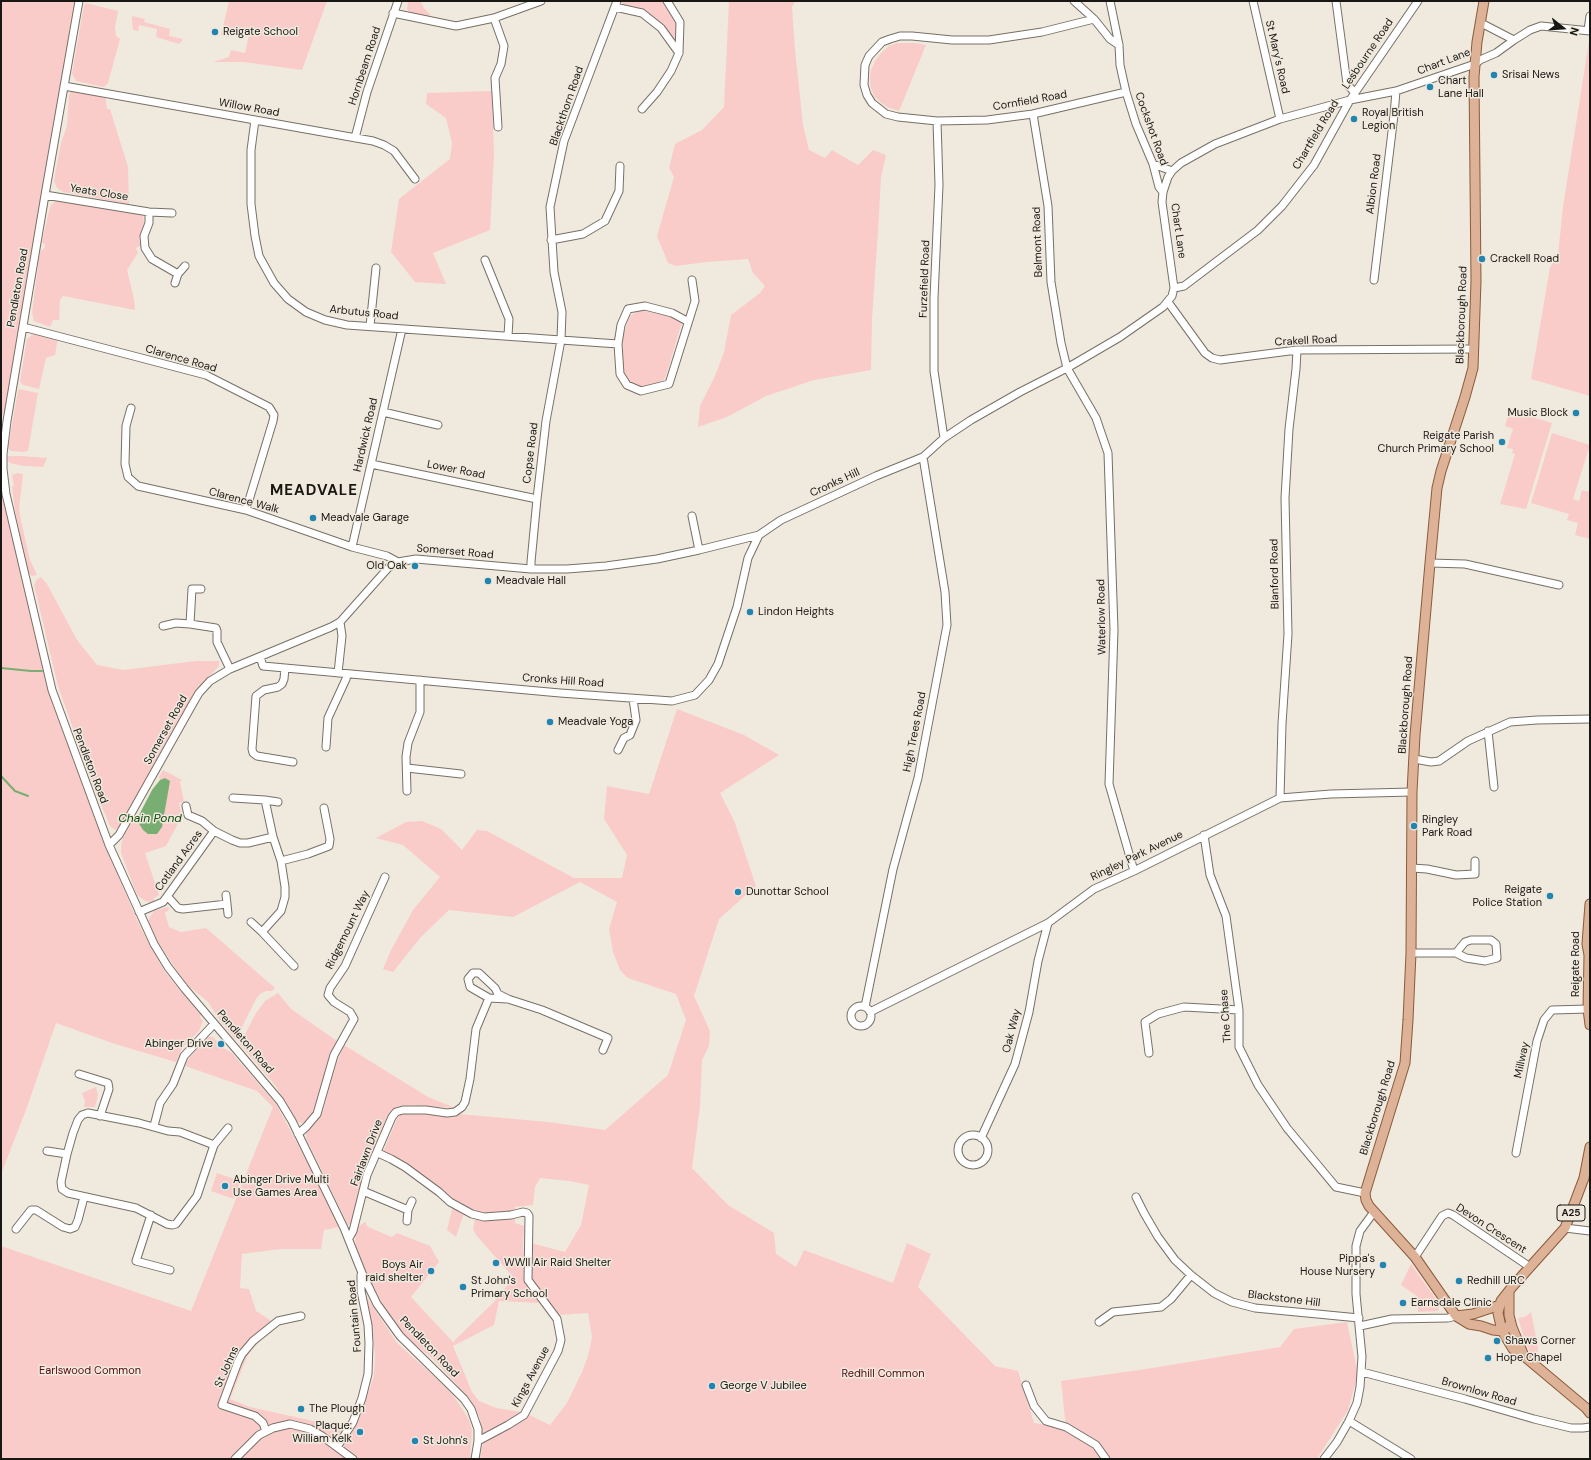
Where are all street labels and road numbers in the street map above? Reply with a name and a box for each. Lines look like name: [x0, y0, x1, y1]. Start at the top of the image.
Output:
street label: Lesbourne Road: [1340, 16, 1396, 92]
street label: St Mary's Road: [1262, 19, 1292, 95]
street label: Hornbeam Road: [346, 25, 384, 107]
street label: Chart Lane: [1416, 46, 1472, 78]
street label: Blackthorn Road: [547, 65, 587, 147]
street label: Cornfield Road: [992, 88, 1068, 114]
street label: Cockshot Road: [1132, 91, 1170, 167]
street label: Willow Road: [218, 96, 280, 120]
street label: Chartfield Road: [1290, 98, 1342, 172]
street label: Albion Road: [1364, 153, 1384, 215]
street label: Yeats Close: [69, 182, 129, 204]
street label: Chart Lane: [1168, 202, 1188, 260]
street label: Belmont Road: [1030, 206, 1046, 278]
street label: Furzefield Road: [917, 240, 933, 318]
street label: Pendleton Road: [5, 248, 31, 328]
street label: Blackborough Road: [1454, 266, 1470, 364]
street label: Arbutus Road: [329, 303, 399, 323]
street label: Crakell Road: [1274, 333, 1338, 349]
street label: Clarence Road: [144, 342, 218, 376]
street label: Hardwick Road: [351, 397, 381, 473]
street label: Copse Road: [521, 422, 541, 484]
street label: Lower Road: [426, 458, 486, 482]
street label: Cronks Hill: [808, 466, 862, 500]
street label: Clarence Walk: [207, 485, 281, 517]
street label: Blanford Road: [1268, 539, 1282, 609]
street label: Somerset Road: [416, 542, 494, 562]
street label: Waterlow Road: [1095, 579, 1109, 655]
street label: Blackborough Road: [1396, 656, 1416, 754]
street label: Cronks Hill Road: [522, 672, 604, 690]
street label: High Trees Road: [901, 691, 929, 773]
street label: Somerset Road: [141, 693, 191, 767]
street label: Pendleton Road: [70, 726, 110, 806]
street label: Cotland Acres: [152, 828, 206, 894]
street label: Ringley Park Avenue: [1089, 828, 1185, 884]
street label: Ridgemount Way: [323, 888, 373, 972]
street label: Reigate Road: [1569, 931, 1583, 997]
street label: The Chase: [1218, 989, 1234, 1043]
street label: Pendleton Road: [214, 1008, 276, 1076]
street label: Oak Way: [1000, 1008, 1024, 1054]
street label: Millway: [1512, 1041, 1532, 1079]
street label: Blackborough Road: [1357, 1059, 1399, 1157]
street label: Fairlawn Drive: [348, 1118, 386, 1188]
street label: Devon Crescent: [1453, 1201, 1529, 1257]
road number: A25: [1557, 1205, 1585, 1221]
street label: Fountain Road: [345, 1279, 365, 1353]
street label: Blackstone Hill: [1247, 1288, 1321, 1310]
street label: Pendleton Road: [397, 1314, 461, 1380]
street label: St Johns: [212, 1344, 242, 1390]
street label: Kings Avenue: [509, 1344, 553, 1410]
street label: Brownlow Road: [1440, 1375, 1518, 1409]

